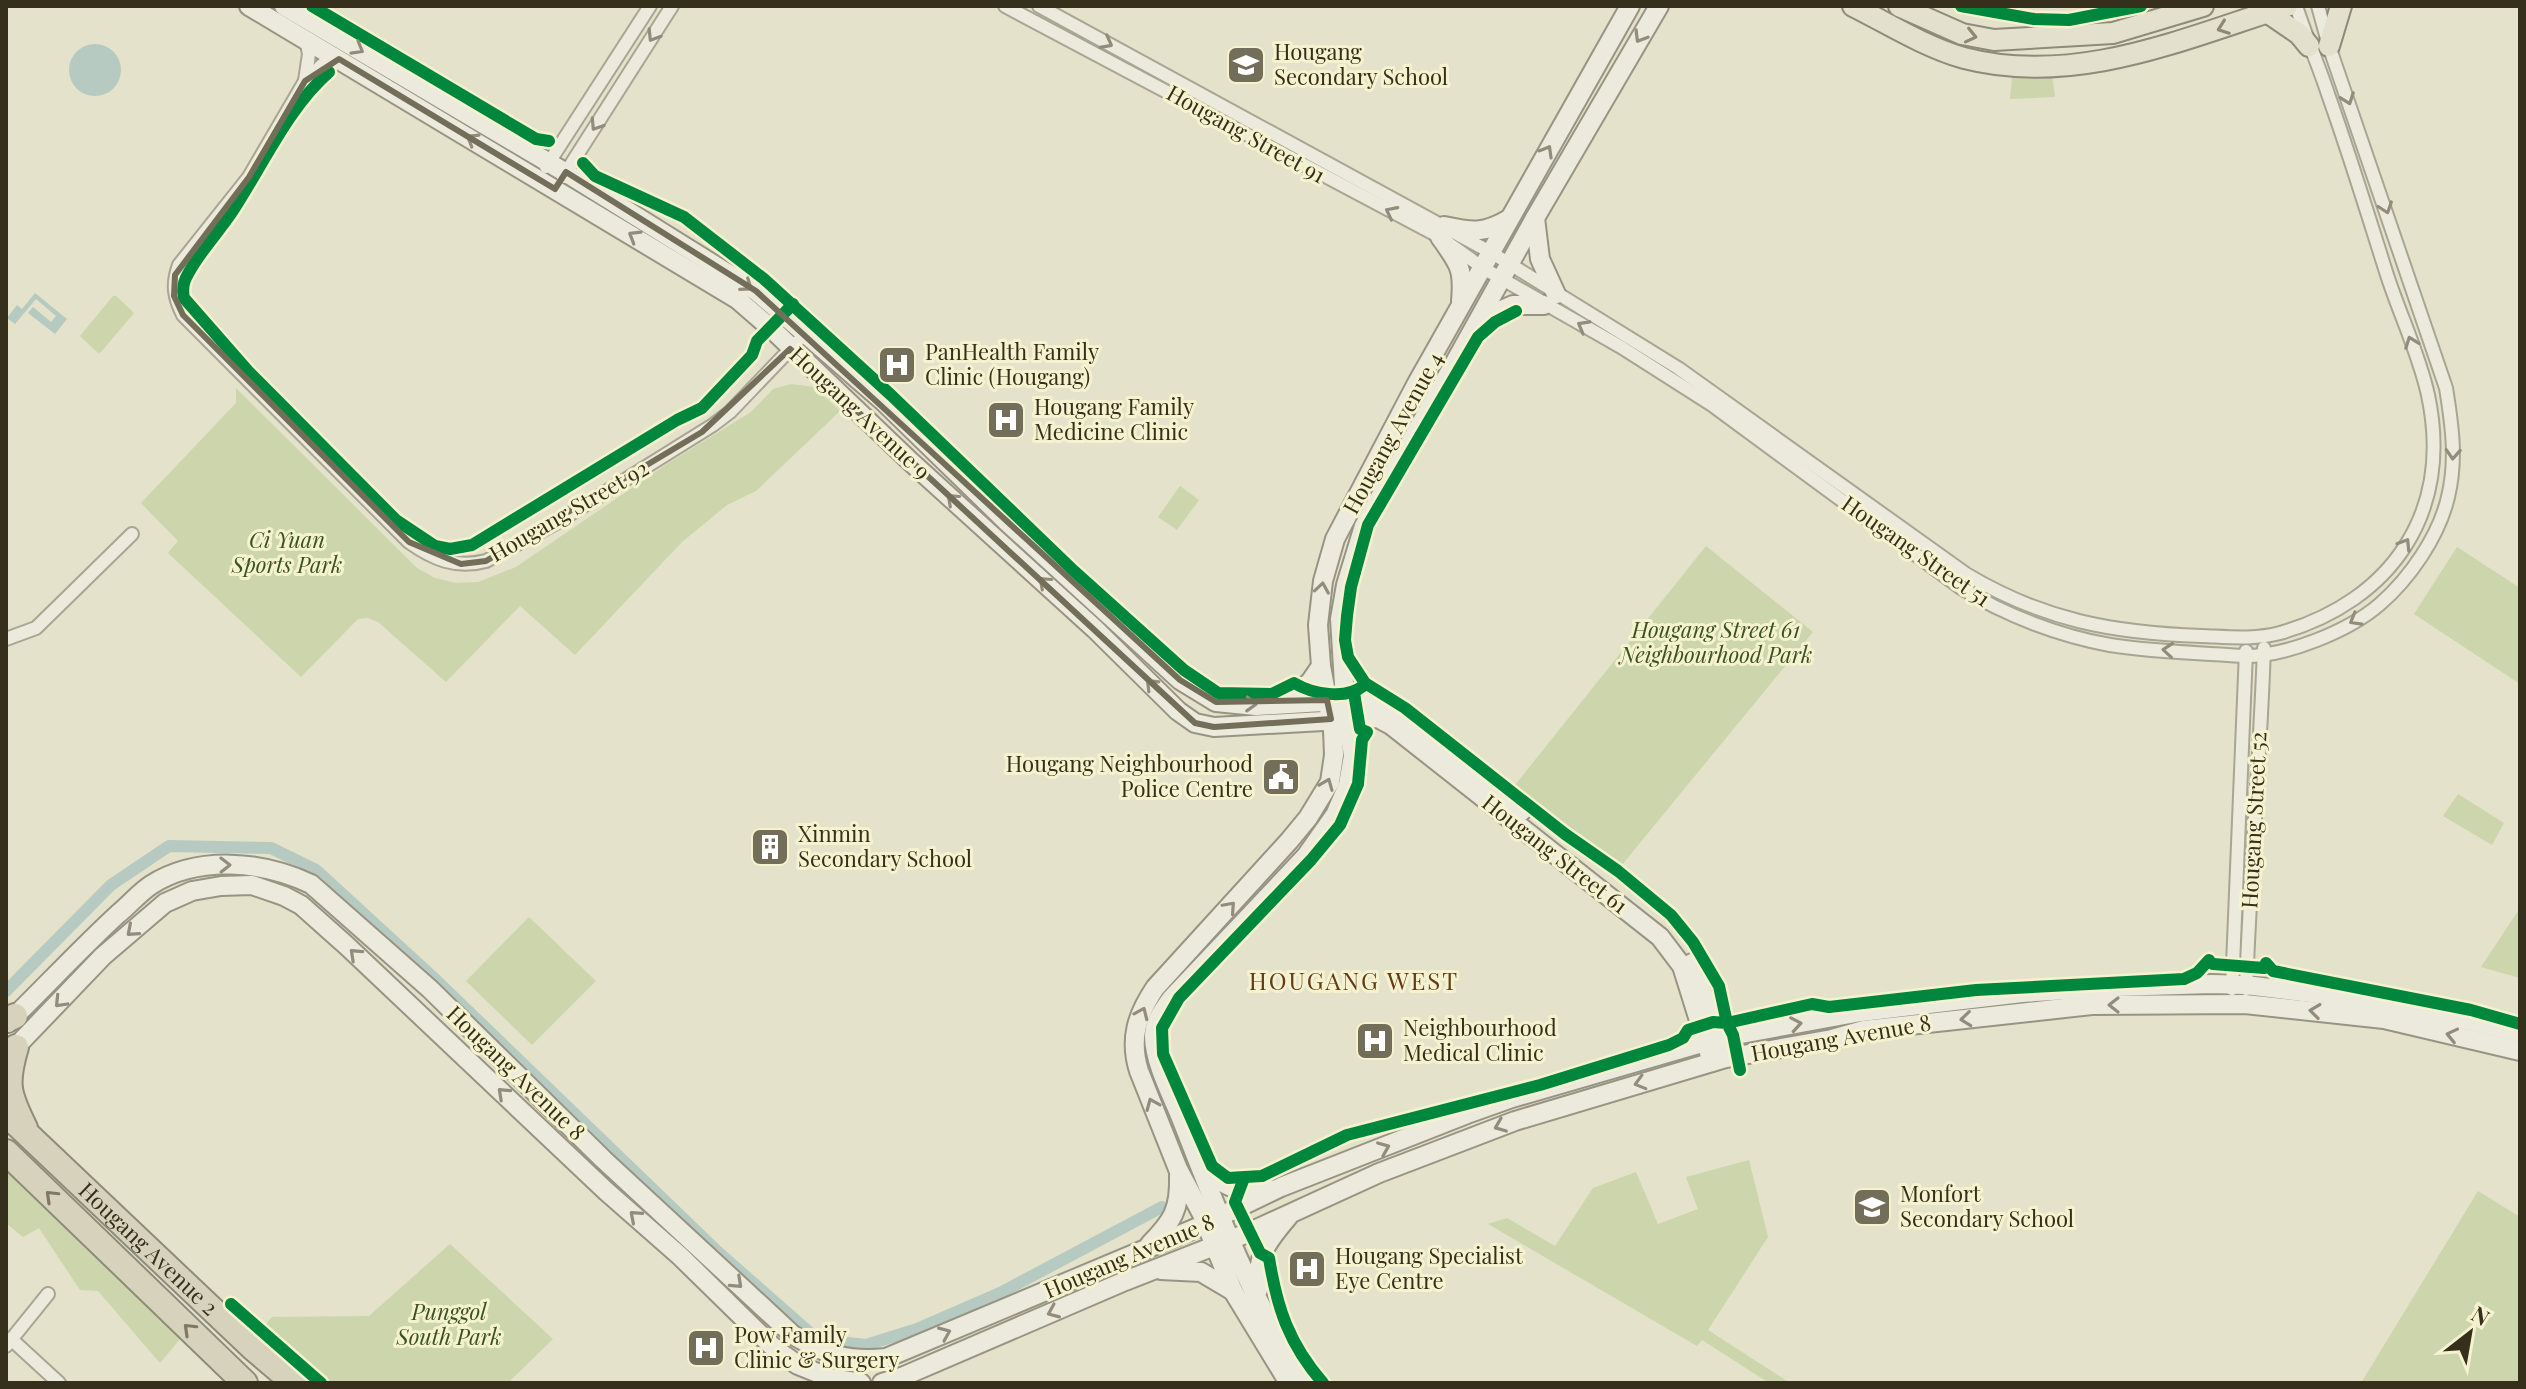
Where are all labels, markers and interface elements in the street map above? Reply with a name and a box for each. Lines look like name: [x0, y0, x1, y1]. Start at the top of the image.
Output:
one-way arrow: [2216, 18, 2230, 35]
one-way arrow: [1963, 26, 1977, 43]
one-way arrow: [647, 27, 662, 42]
one-way arrow: [1634, 28, 1650, 43]
one-way arrow: [1098, 33, 1113, 49]
place label: Hougang Secondary School: [1274, 36, 1448, 91]
one-way arrow: [349, 39, 364, 55]
school or university icon: Hougang Secondary School: [1225, 44, 1267, 86]
street label: Hougang Street 91: [1162, 77, 1331, 189]
one-way arrow: [2338, 91, 2355, 105]
one-way arrow: [591, 116, 606, 131]
one-way arrow: [466, 134, 481, 149]
one-way arrow: [1537, 145, 1553, 160]
one-way arrow: [2377, 200, 2393, 214]
one-way arrow: [1384, 206, 1399, 221]
one-way arrow: [628, 230, 643, 246]
one-way arrow: [739, 276, 753, 291]
one-way arrow: [1577, 320, 1591, 336]
one-way arrow: [2404, 335, 2421, 349]
place label: PanHealth Family Clinic (Hougang): [925, 336, 1099, 391]
street label: Hougang Avenue 9: [784, 339, 937, 485]
hospital icon: PanHealth Family Clinic (Hougang): [876, 344, 918, 386]
street label: Hougang Avenue 4: [1335, 346, 1449, 519]
place label: Hougang Family Medicine Clinic: [1034, 391, 1194, 446]
hospital icon: Hougang Family Medicine Clinic: [985, 399, 1027, 441]
one-way arrow: [2444, 448, 2461, 461]
street label: Hougang Street 92: [483, 452, 654, 568]
street label: Hougang Street 51: [1836, 488, 1997, 613]
one-way arrow: [946, 495, 961, 509]
park label: Ci Yuan Sports Park: [231, 524, 342, 579]
one-way arrow: [2396, 538, 2411, 553]
one-way arrow: [1039, 577, 1053, 592]
one-way arrow: [1313, 581, 1330, 595]
one-way arrow: [2349, 610, 2364, 626]
park label: Hougang Street 61 Neighbourhood Park: [1618, 614, 1812, 669]
one-way arrow: [2161, 642, 2174, 659]
one-way arrow: [1146, 679, 1160, 694]
one-way arrow: [1245, 696, 1258, 713]
street label: Hougang Street 52: [2233, 731, 2273, 909]
place label: Hougang Neighbourhood Police Centre: [1006, 748, 1253, 803]
public building icon: Hougang Neighbourhood Police Centre: [1260, 756, 1302, 798]
one-way arrow: [1317, 778, 1333, 792]
street label: Hougang Street 61: [1477, 787, 1635, 920]
place label: Xinmin Secondary School: [798, 818, 972, 873]
building icon: Xinmin Secondary School: [749, 826, 791, 868]
one-way arrow: [219, 857, 232, 874]
one-way arrow: [1220, 901, 1234, 916]
one-way arrow: [126, 921, 141, 936]
one-way arrow: [350, 949, 364, 964]
district label: HOUGANG WEST: [1249, 964, 1459, 996]
one-way arrow: [55, 992, 69, 1007]
one-way arrow: [2107, 996, 2120, 1014]
street label: Hougang Avenue 8: [441, 998, 593, 1146]
one-way arrow: [2308, 1003, 2322, 1020]
one-way arrow: [1132, 1006, 1148, 1021]
street label: Hougang Avenue 8: [1748, 1006, 1933, 1068]
one-way arrow: [1959, 1010, 1972, 1027]
place label: Neighbourhood Medical Clinic: [1403, 1012, 1557, 1067]
one-way arrow: [1789, 1016, 1803, 1033]
hospital icon: Neighbourhood Medical Clinic: [1354, 1020, 1396, 1062]
one-way arrow: [2446, 1027, 2460, 1044]
one-way arrow: [1634, 1074, 1648, 1090]
one-way arrow: [498, 1087, 512, 1102]
one-way arrow: [1146, 1098, 1162, 1112]
one-way arrow: [1494, 1117, 1508, 1133]
one-way arrow: [1377, 1141, 1391, 1158]
street label: Hougang Avenue 2: [73, 1175, 225, 1321]
place label: Monfort Secondary School: [1900, 1178, 2074, 1233]
school or university icon: Monfort Secondary School: [1851, 1186, 1893, 1228]
one-way arrow: [46, 1190, 60, 1205]
street label: Hougang Avenue 8: [1039, 1206, 1218, 1304]
one-way arrow: [629, 1212, 644, 1226]
place label: Hougang Specialist Eye Centre: [1335, 1240, 1524, 1295]
hospital icon: Hougang Specialist Eye Centre: [1286, 1248, 1328, 1290]
one-way arrow: [728, 1274, 742, 1289]
north arrow: [2430, 1293, 2510, 1373]
park label: Punggol South Park: [395, 1296, 502, 1351]
text: N: [2466, 1298, 2495, 1332]
one-way arrow: [1047, 1303, 1061, 1319]
place label: Pow Family Clinic & Surgery: [734, 1319, 899, 1374]
one-way arrow: [184, 1323, 198, 1338]
hospital icon: Pow Family Clinic & Surgery: [685, 1327, 727, 1369]
one-way arrow: [936, 1327, 951, 1343]

